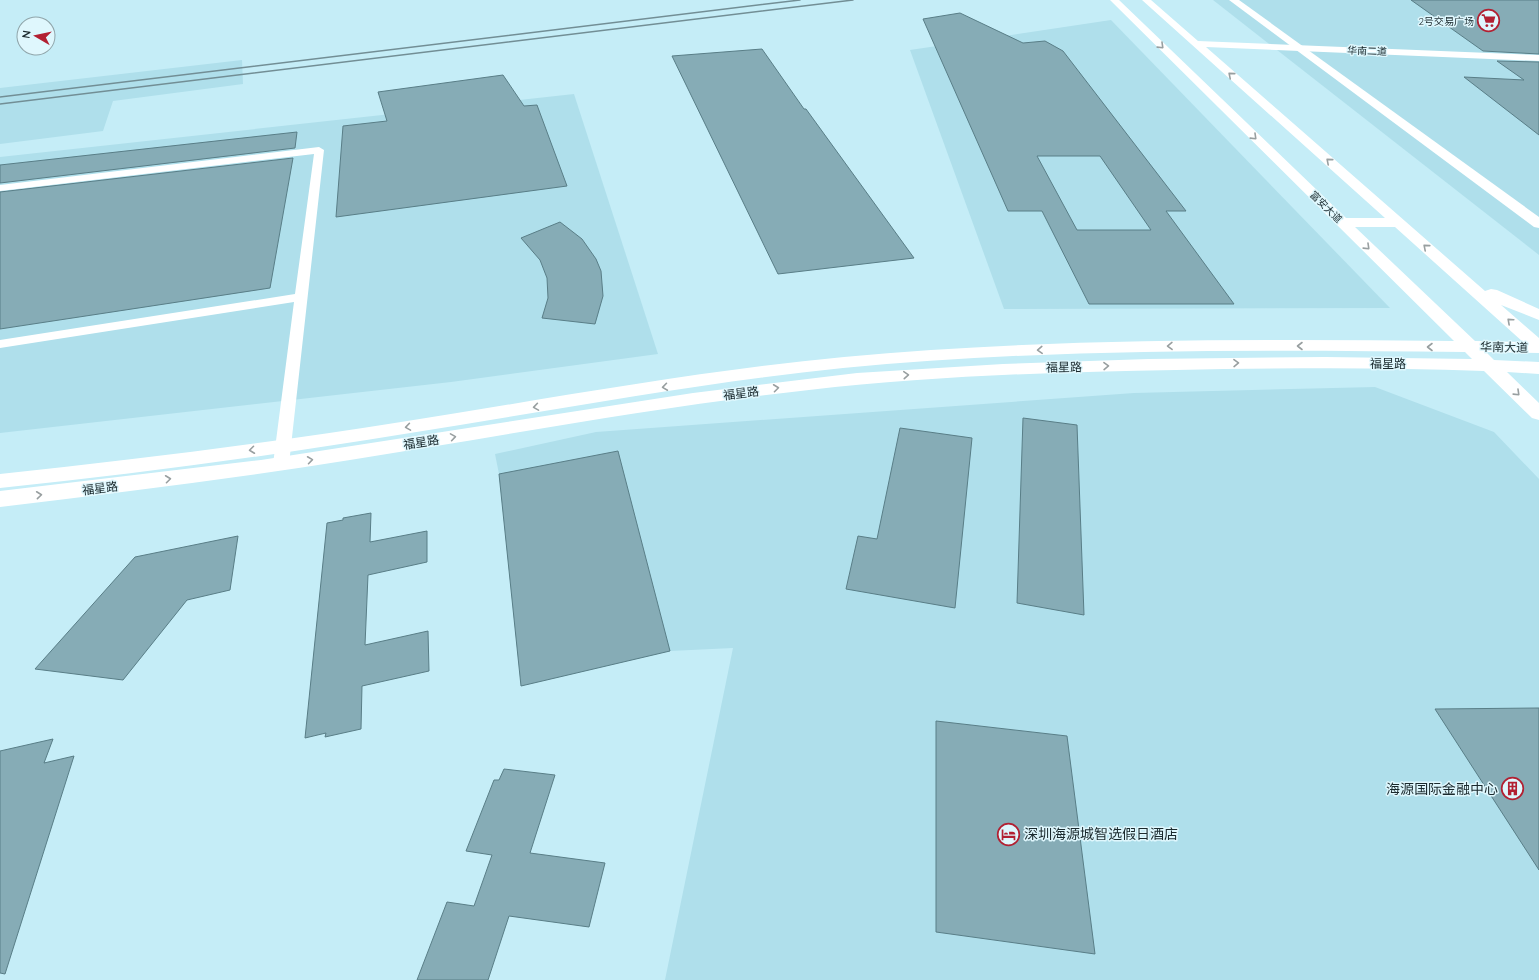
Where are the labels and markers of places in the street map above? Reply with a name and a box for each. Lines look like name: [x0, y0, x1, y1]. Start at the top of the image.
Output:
supermarket icon: 2号交易广场: [1476, 8, 1502, 34]
place label: 2号交易广场: [1418, 15, 1474, 28]
building icon: 海源国际金融中心: [1500, 776, 1526, 802]
place label: 海源国际金融中心: [1386, 780, 1498, 798]
hotel icon: 深圳海源城智选假日酒店: [995, 821, 1021, 847]
place label: 深圳海源城智选假日酒店: [1024, 825, 1178, 843]

